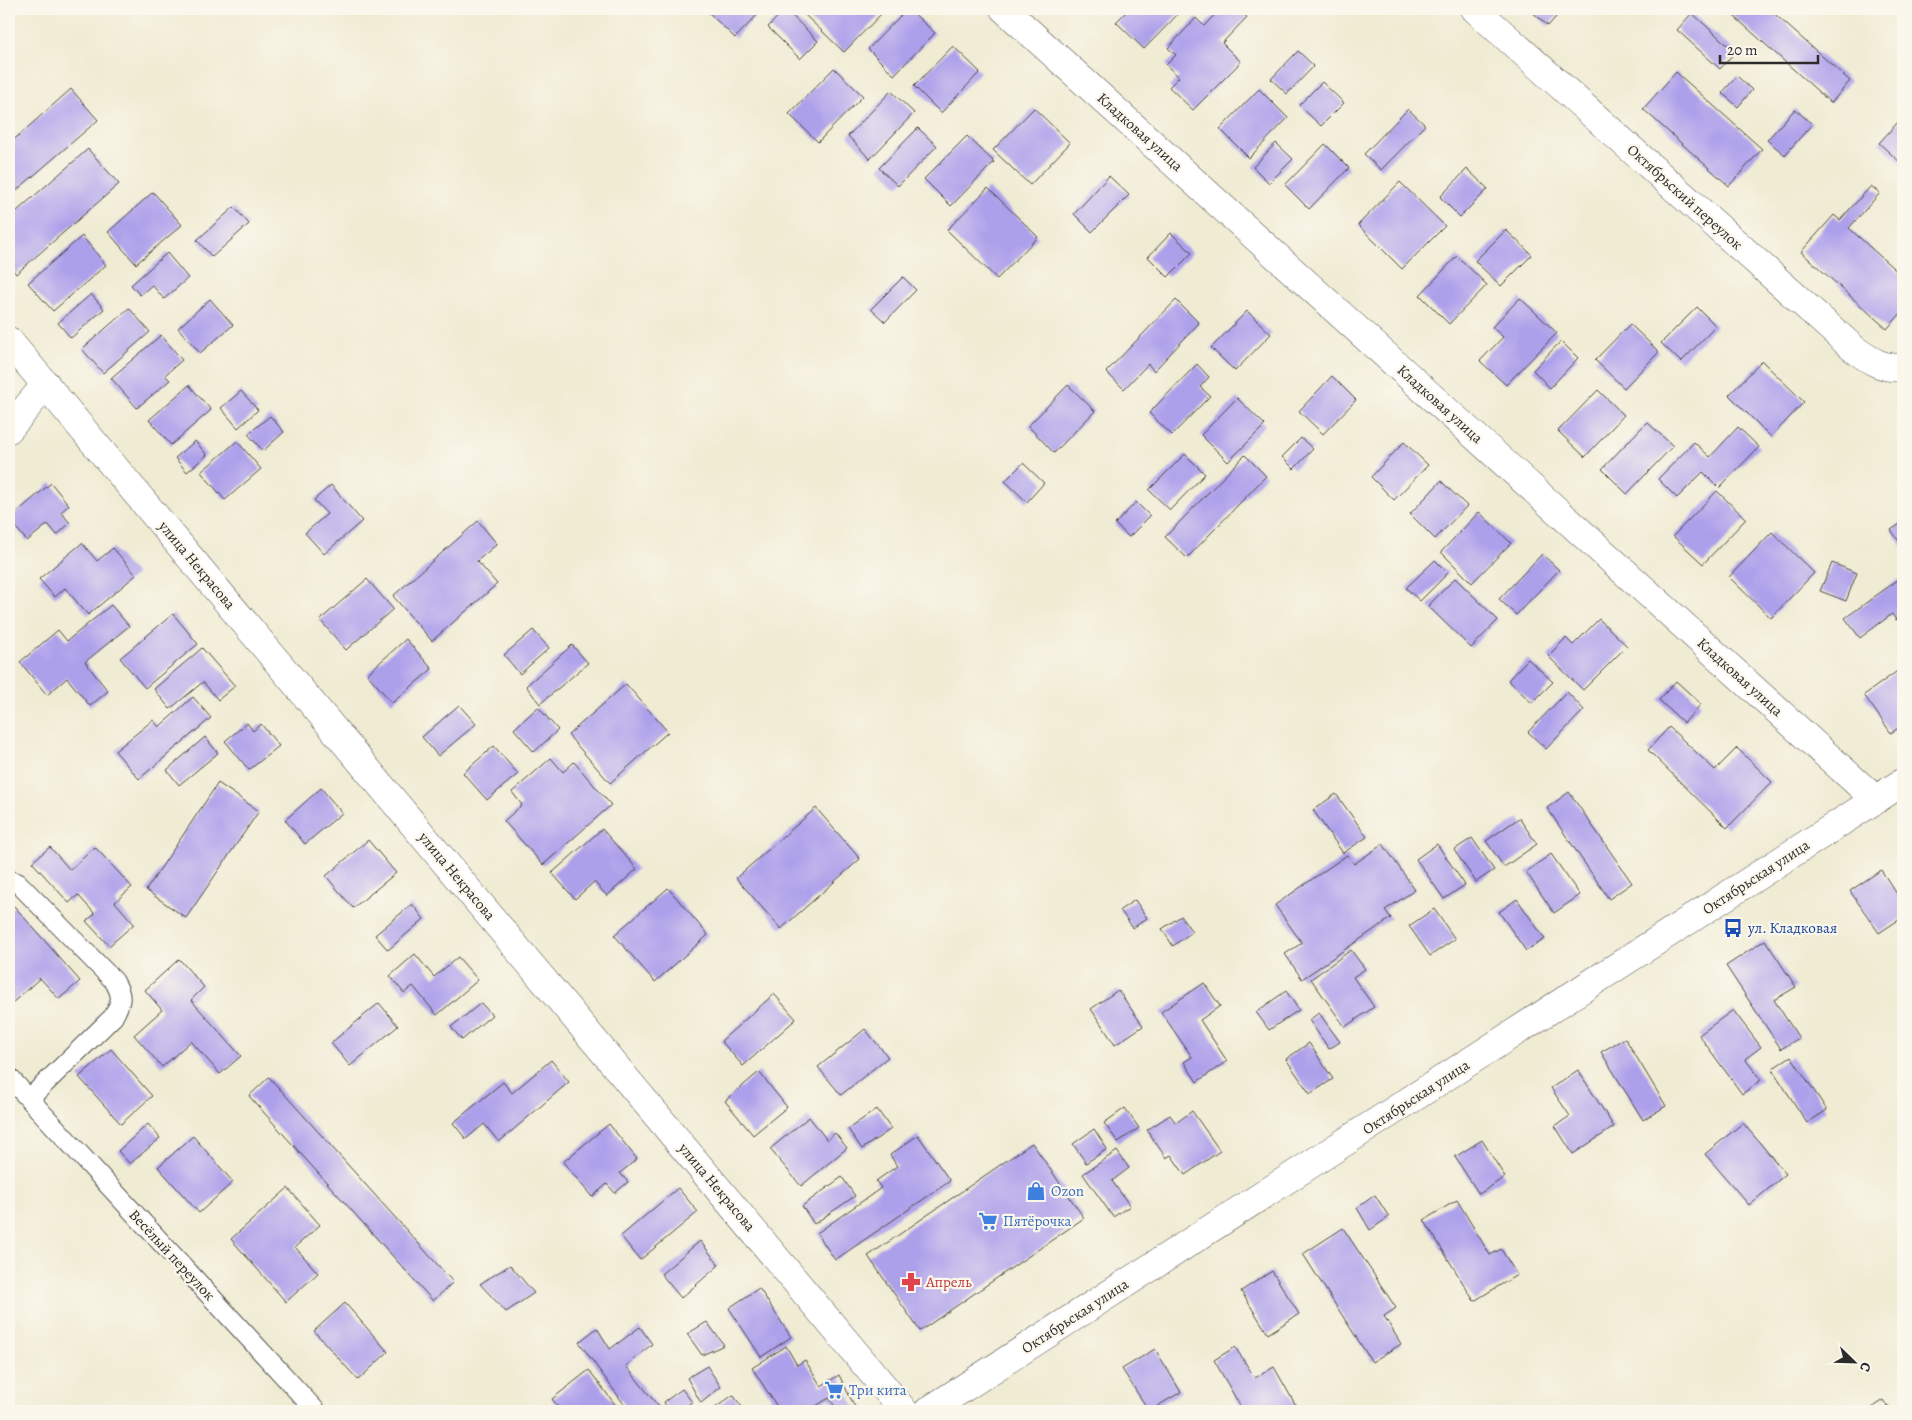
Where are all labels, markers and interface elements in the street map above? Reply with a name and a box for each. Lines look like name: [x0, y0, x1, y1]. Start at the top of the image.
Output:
scale bar: [1720, 32, 1817, 64]
text: 20 m: [1727, 40, 1758, 60]
street label: Кладковая улица: [1093, 88, 1187, 176]
street label: Октябрьский переулок: [1623, 140, 1747, 254]
street label: Кладковая улица: [1393, 360, 1487, 448]
street label: улица Некрасова: [153, 516, 240, 613]
street label: Кладковая улица: [1693, 633, 1787, 721]
street label: улица Некрасова: [413, 827, 500, 924]
street label: Октябрьская улица: [1699, 835, 1813, 919]
bus stop icon: ул. Кладковая: [1722, 917, 1744, 939]
place label: ул. Кладковая: [1747, 918, 1837, 938]
street label: Октябрьская улица: [1359, 1055, 1473, 1139]
street label: улица Некрасова: [673, 1138, 760, 1235]
shop icon: Ozon: [1025, 1180, 1047, 1202]
place label: Ozon: [1051, 1181, 1084, 1201]
street label: Весёлый переулок: [125, 1205, 220, 1305]
supermarket icon: Пятёрочка: [977, 1210, 999, 1232]
place label: Пятёрочка: [1003, 1211, 1072, 1231]
pharmacy icon: Апрель: [900, 1271, 922, 1293]
place label: Апрель: [925, 1272, 972, 1292]
street label: Октябрьская улица: [1018, 1274, 1132, 1358]
north arrow: [1830, 1338, 1880, 1388]
text: С: [1855, 1359, 1876, 1375]
supermarket icon: Три кита: [823, 1379, 845, 1401]
place label: Три кита: [849, 1380, 907, 1400]

